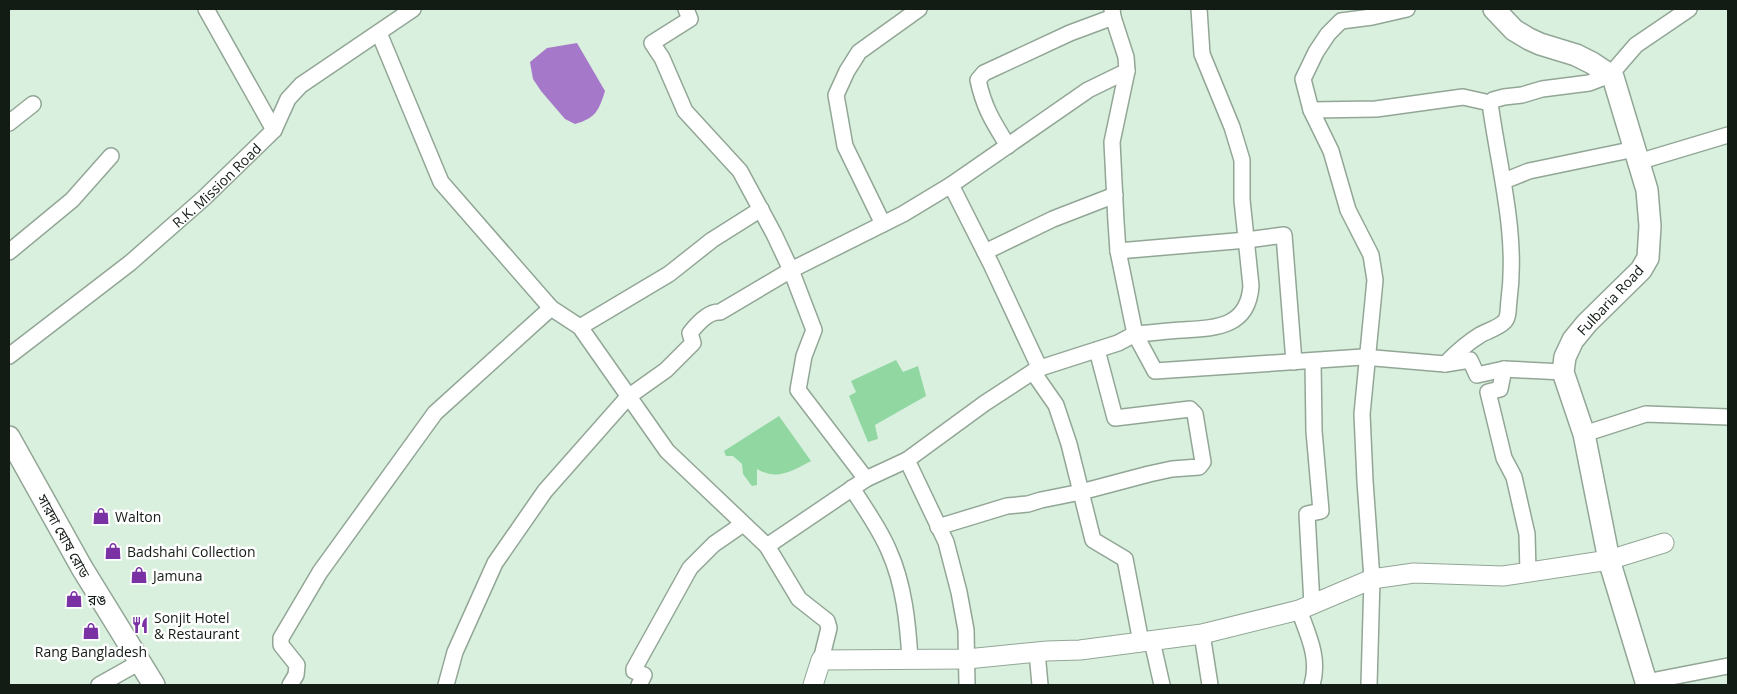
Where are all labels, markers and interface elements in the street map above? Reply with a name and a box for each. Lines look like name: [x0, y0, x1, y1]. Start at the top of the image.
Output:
street label: R.K. Mission Road: [168, 139, 265, 231]
street label: Fulbaria Road: [1572, 261, 1648, 339]
street label: সারদা ঘোষ রোড: [33, 490, 95, 582]
shop icon: Walton: [91, 506, 111, 526]
place label: Walton: [115, 507, 161, 526]
shop icon: Badshahi Collection: [103, 541, 123, 561]
place label: Badshahi Collection: [127, 542, 256, 561]
shop icon: Jamuna: [129, 565, 149, 585]
place label: Jamuna: [151, 566, 202, 585]
shop icon: রঙ: [64, 589, 84, 609]
place label: রঙ: [87, 590, 106, 609]
place label: Sonjit Hotel & Restaurant: [154, 608, 239, 643]
restaurant icon: Sonjit Hotel & Restaurant: [130, 615, 150, 635]
shop icon: Rang Bangladesh: [81, 621, 101, 641]
place label: Rang Bangladesh: [35, 642, 147, 661]

